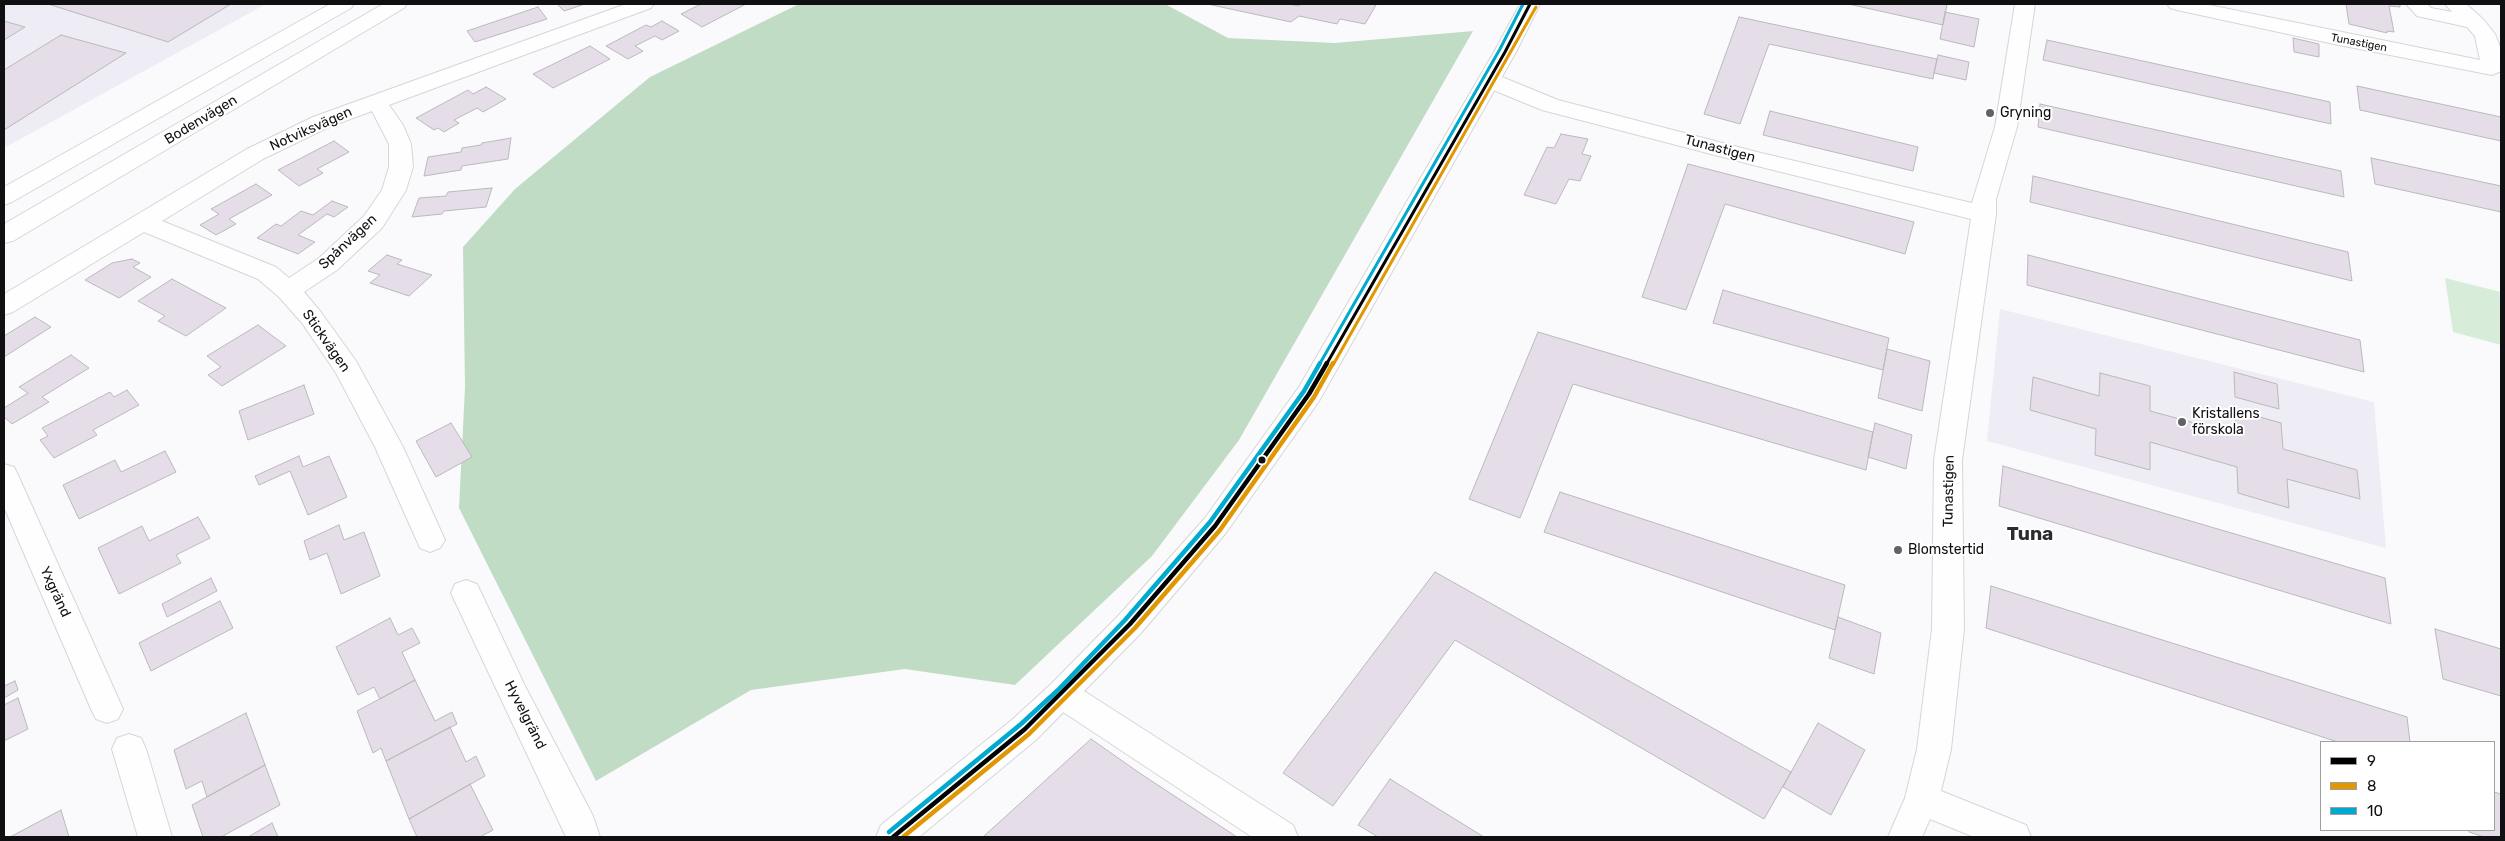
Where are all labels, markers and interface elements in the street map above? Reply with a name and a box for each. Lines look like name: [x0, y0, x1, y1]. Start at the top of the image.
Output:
street label: Tunastigen: [2330, 31, 2388, 55]
street label: Bodenvägen: [162, 92, 240, 148]
street label: Notviksvägen: [267, 103, 355, 155]
place label: Gryning: [2000, 105, 2051, 121]
marker: Gryning: [1984, 107, 1996, 119]
street label: Tunastigen: [1683, 132, 1757, 166]
street label: Spånvägen: [316, 211, 380, 273]
street label: Stickvägen: [298, 307, 354, 375]
place label: Kristallens förskola: [2192, 406, 2260, 438]
marker: Kristallens förskola: [2176, 416, 2188, 428]
unlabelled marker: [1257, 455, 1267, 465]
street label: Tunastigen: [1940, 455, 1958, 527]
district label: Tuna: [2007, 524, 2053, 546]
place label: Blomstertid: [1908, 542, 1984, 558]
marker: Blomstertid: [1892, 544, 1904, 556]
street label: Yxgränd: [36, 564, 74, 620]
street label: Hyvelgränd: [501, 678, 549, 752]
legend: [2320, 741, 2495, 831]
text: 9: [2367, 752, 2376, 770]
text: 8: [2367, 777, 2377, 795]
text: 10: [2367, 802, 2383, 820]

